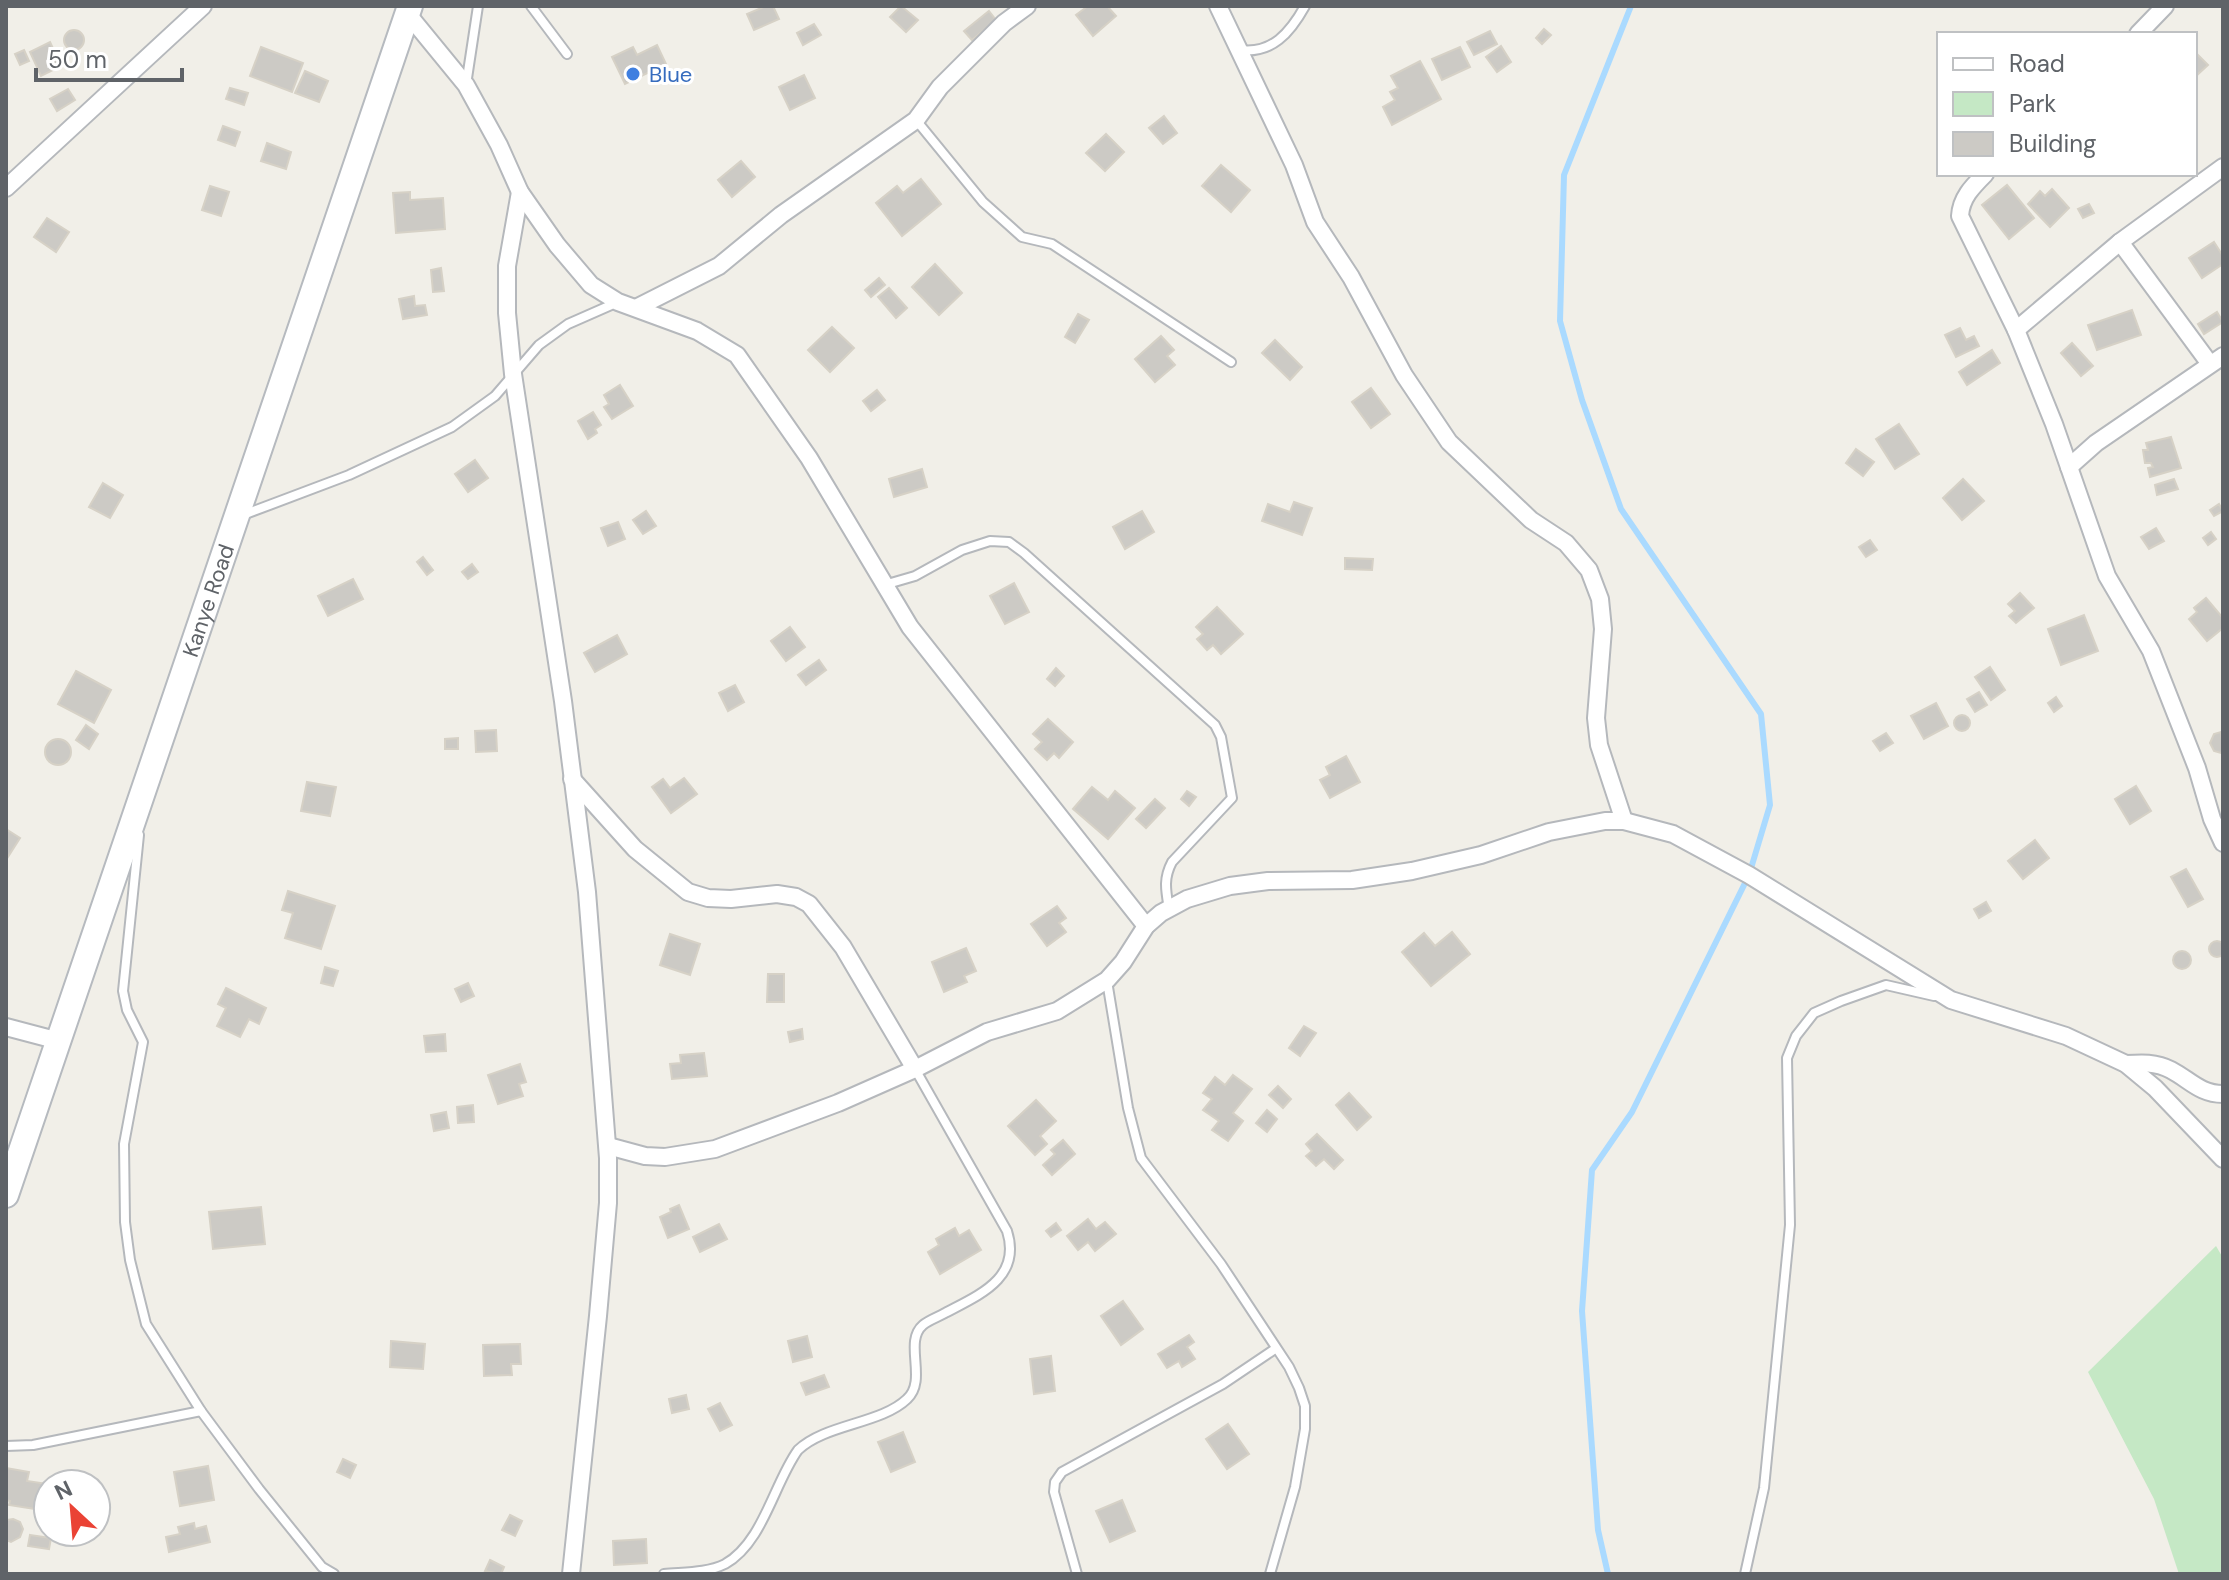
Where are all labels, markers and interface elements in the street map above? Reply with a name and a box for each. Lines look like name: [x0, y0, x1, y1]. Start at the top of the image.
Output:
scale bar: [36, 32, 182, 82]
legend: [1937, 32, 2197, 176]
text: 50 m: [48, 44, 107, 75]
text: Road: [2009, 48, 2065, 79]
place label: Blue: [649, 60, 692, 89]
marker: Blue: [624, 65, 642, 83]
text: Park: [2009, 88, 2056, 119]
text: Building: [2009, 128, 2096, 159]
street label: Kanye Road: [176, 540, 241, 661]
north arrow: [32, 1468, 112, 1548]
text: N: [50, 1474, 77, 1507]

